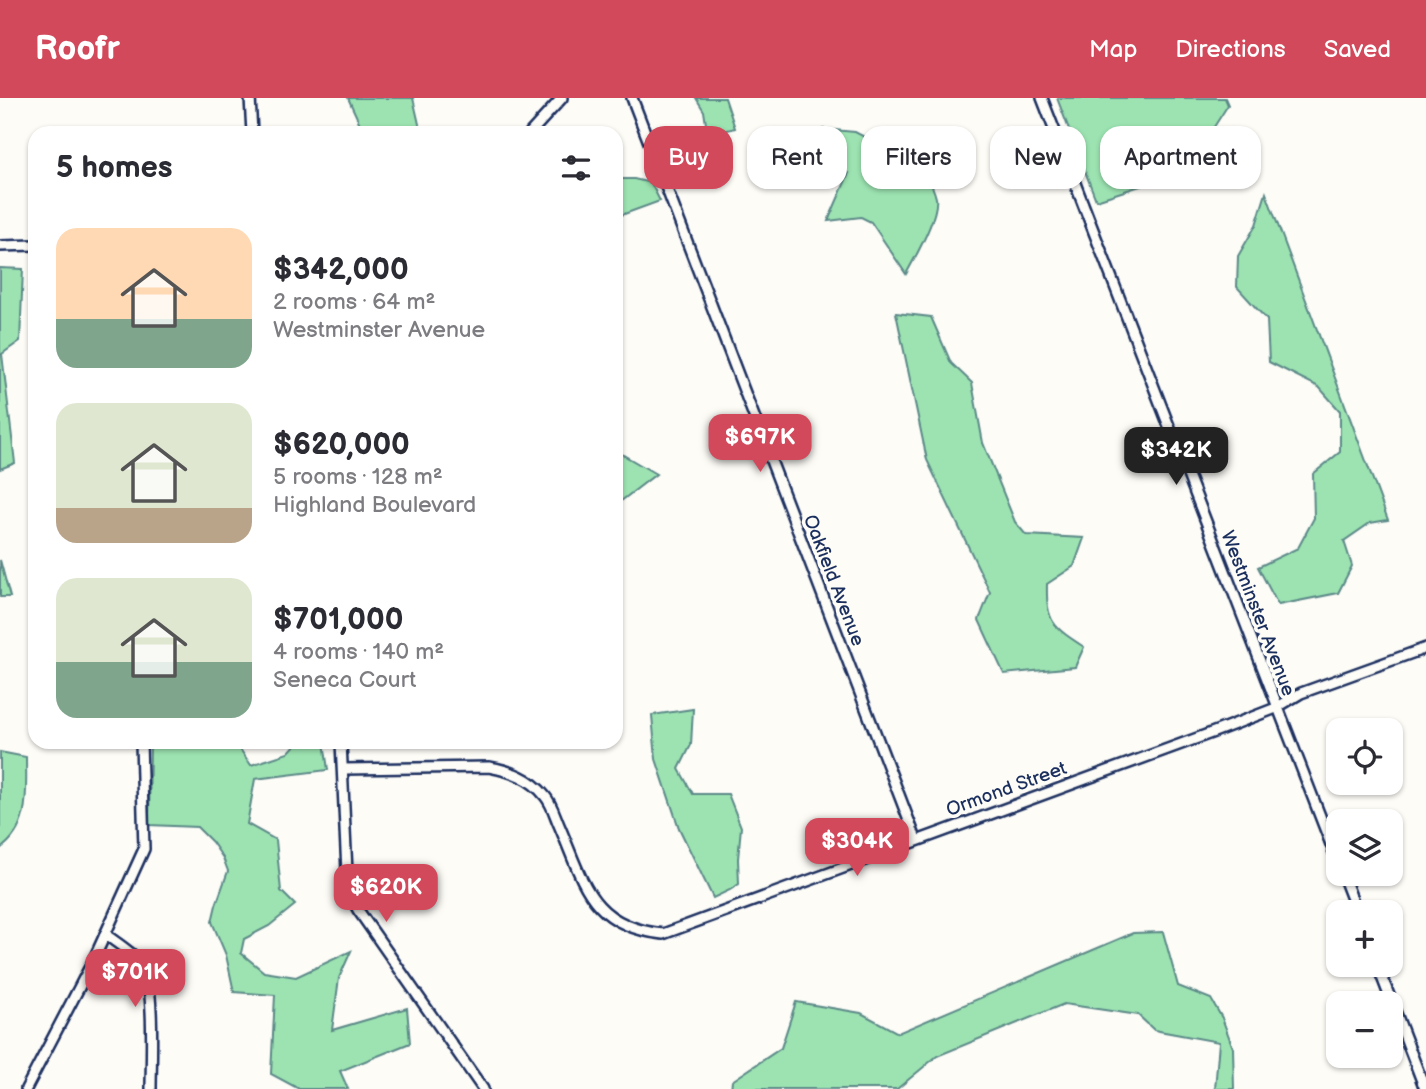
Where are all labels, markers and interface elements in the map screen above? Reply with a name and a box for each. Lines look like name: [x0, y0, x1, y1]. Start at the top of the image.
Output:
text: Roofr: [35, 29, 120, 69]
text: Map: [1089, 35, 1137, 64]
text: Directions: [1175, 35, 1286, 64]
text: Saved: [1324, 35, 1391, 64]
chip: Buy: [644, 126, 733, 189]
chip: Rent: [747, 126, 847, 189]
chip: Filters: [861, 126, 976, 189]
chip: New: [990, 126, 1086, 189]
chip: Apartment: [1100, 126, 1261, 189]
icon: filters: [557, 149, 595, 187]
text: 5 homes: [56, 150, 173, 186]
text: $342,000: [273, 252, 409, 288]
icon: home: [112, 256, 196, 340]
text: 2 rooms · 64 m²: [273, 288, 435, 316]
text: Westminster Avenue: [273, 316, 485, 344]
pin: $697K: [711, 414, 809, 474]
text: $697K: [725, 423, 795, 451]
text: $620,000: [273, 427, 410, 463]
pin: $342K: [1127, 428, 1225, 487]
icon: home: [112, 431, 196, 515]
text: $342K: [1140, 436, 1212, 464]
text: 5 rooms · 128 m²: [273, 463, 443, 491]
text: Highland Boulevard: [273, 491, 476, 519]
street label: Oakfield Avenue: [798, 512, 869, 649]
street label: Westminster Avenue: [1215, 528, 1300, 700]
text: $701,000: [273, 602, 403, 638]
icon: home: [112, 606, 196, 690]
text: 4 rooms · 140 m²: [273, 638, 444, 666]
text: Seneca Court: [273, 666, 416, 694]
map controls: [1326, 718, 1403, 1068]
button: locate: [1326, 718, 1403, 795]
street label: Ormond Street: [943, 757, 1070, 822]
button: layers: [1326, 809, 1403, 886]
pin: $304K: [808, 818, 906, 878]
text: $304K: [821, 827, 893, 855]
pin: $620K: [337, 864, 435, 924]
text: $620K: [350, 873, 422, 901]
button: +: [1326, 900, 1403, 977]
pin: $701K: [86, 950, 184, 1009]
text: $701K: [101, 958, 169, 986]
button: −: [1326, 991, 1403, 1068]

